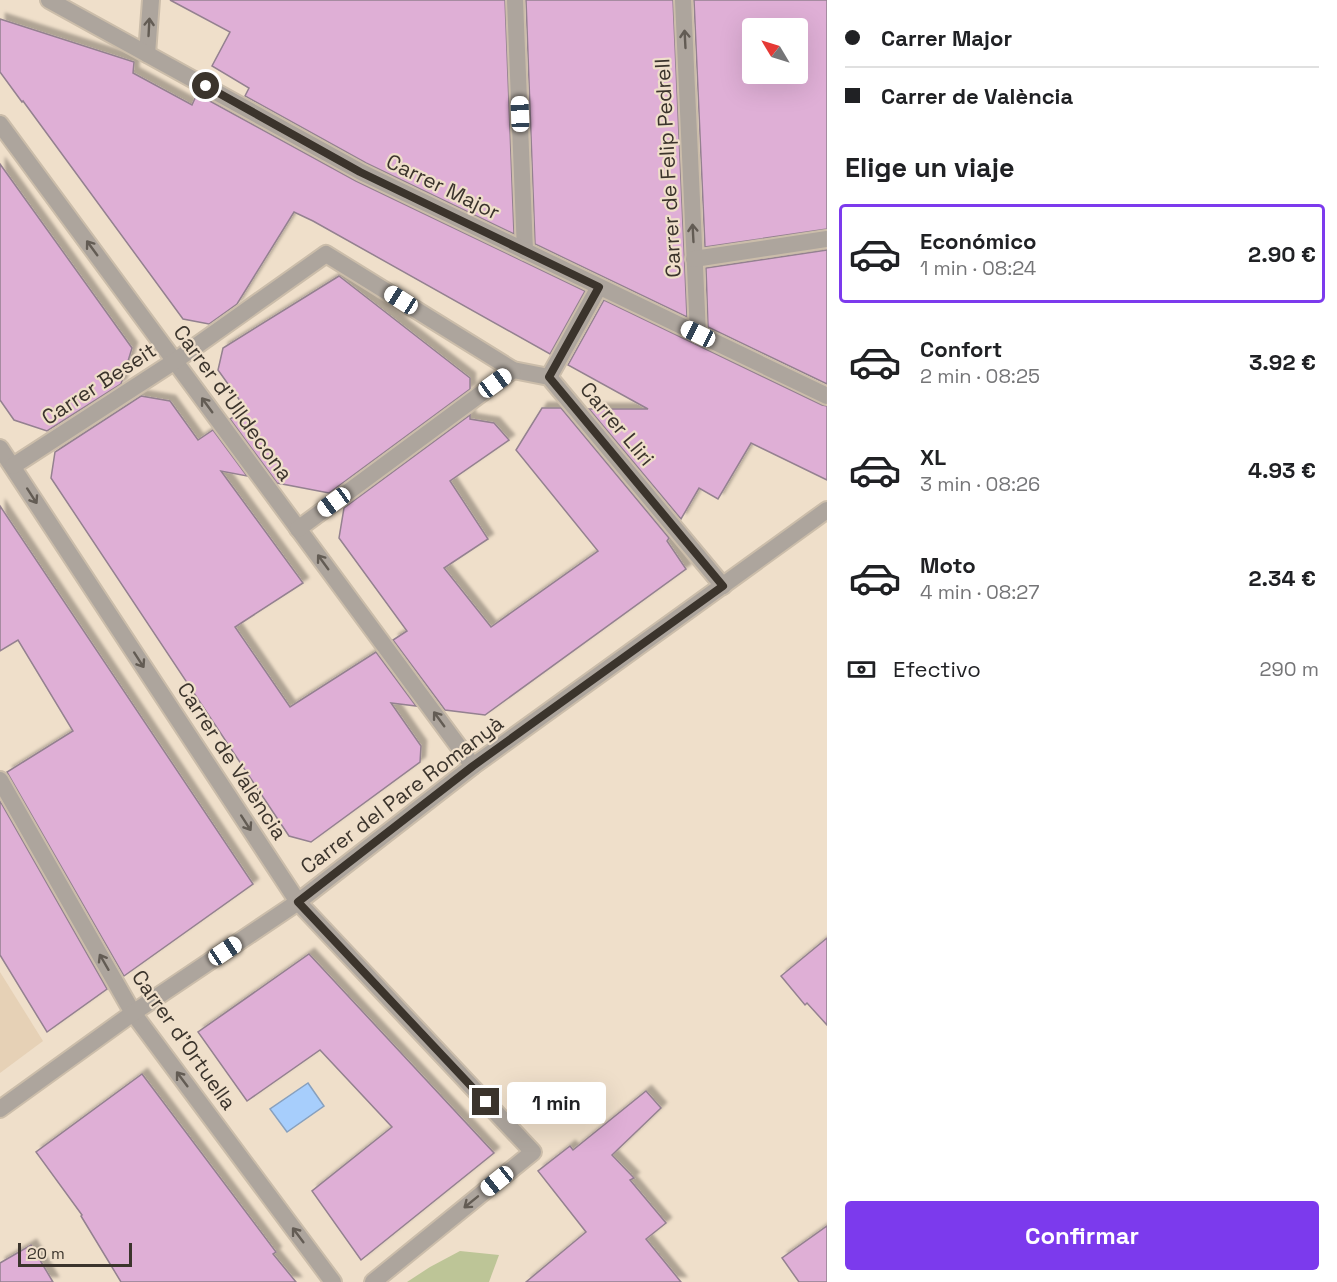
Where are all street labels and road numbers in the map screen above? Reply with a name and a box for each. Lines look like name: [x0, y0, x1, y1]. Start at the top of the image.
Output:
street label: Carrer de Felip Pedrell: [648, 58, 687, 278]
street label: Carrer Major: [382, 147, 505, 226]
street label: Carrer d'Ulldecona: [168, 319, 299, 486]
street label: Carrer Beseit: [36, 336, 161, 431]
street label: Carrer Lliri: [574, 376, 660, 471]
street label: Carrer de València: [171, 677, 293, 845]
street label: Carrer del Pare Romanyà: [295, 709, 508, 880]
street label: Carrer d'Ortuella: [126, 965, 243, 1115]

